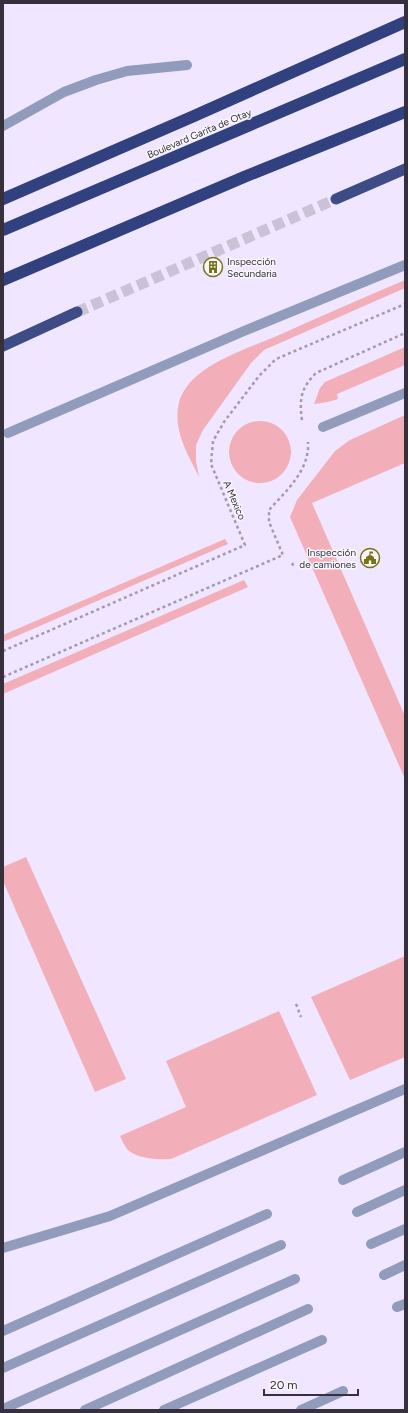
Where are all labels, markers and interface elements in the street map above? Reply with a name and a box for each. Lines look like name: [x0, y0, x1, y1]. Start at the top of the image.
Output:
street label: Boulevard Garita de Otay: [145, 105, 254, 161]
place label: Inspección Secundaria: [227, 255, 277, 280]
building icon: Inspección Secundaria: [202, 256, 224, 278]
street label: A Mexico: [220, 479, 249, 522]
place label: Inspección de camiones: [299, 546, 356, 571]
public building icon: Inspección de camiones: [359, 547, 381, 569]
scale bar: [264, 1371, 358, 1397]
text: 20 m: [270, 1378, 298, 1392]

